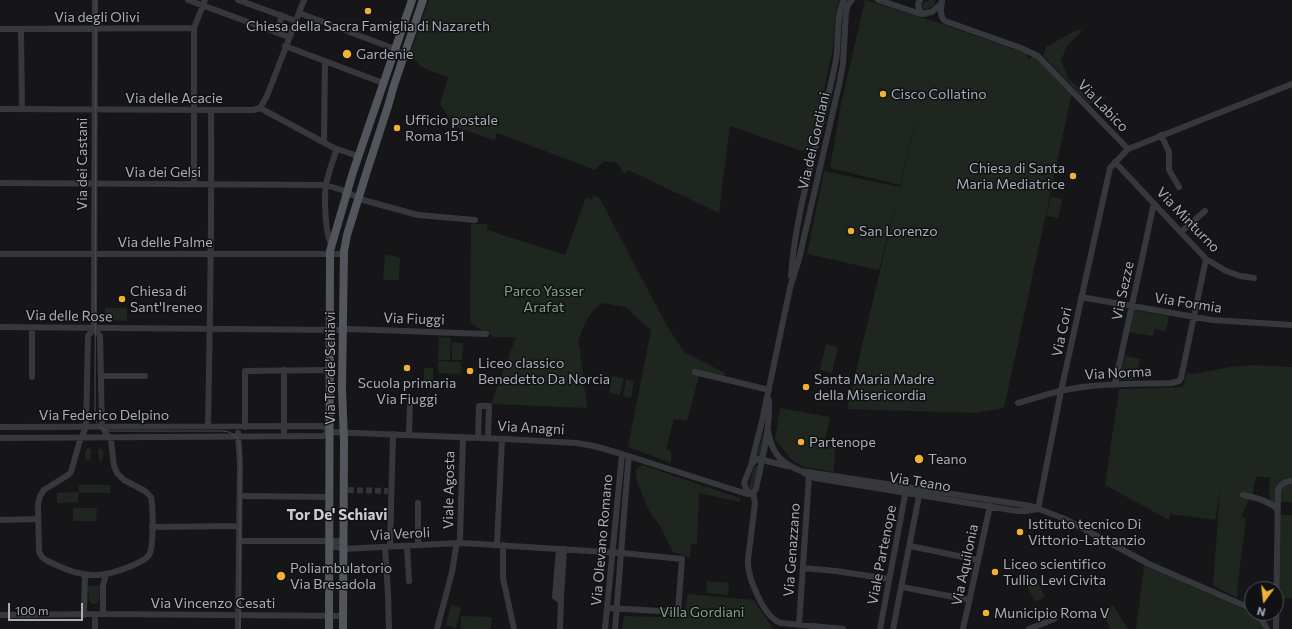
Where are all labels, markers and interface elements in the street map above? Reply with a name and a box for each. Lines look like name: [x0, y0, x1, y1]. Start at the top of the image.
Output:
marker: Chiesa della Sacra Famiglia di Nazareth: [363, 6, 373, 16]
street label: Via degli Olivi: [54, 9, 140, 25]
place label: Chiesa della Sacra Famiglia di Nazareth: [246, 18, 490, 34]
place label: Gardenie: [356, 46, 413, 62]
marker: Gardenie: [341, 48, 353, 60]
street label: Via Labico: [1074, 77, 1132, 135]
place label: Cisco Collatino: [891, 86, 987, 102]
marker: Cisco Collatino: [878, 89, 888, 99]
street label: Via delle Acacie: [125, 90, 223, 106]
street label: Via dei Gordiani: [795, 91, 833, 191]
place label: Ufficio postale Roma 151: [405, 112, 498, 144]
street label: Via dei Castani: [74, 118, 90, 210]
marker: Ufficio postale Roma 151: [392, 123, 402, 133]
place label: Chiesa di Santa Maria Mediatrice: [956, 160, 1065, 192]
street label: Via dei Gelsi: [125, 164, 201, 180]
marker: Chiesa di Santa Maria Mediatrice: [1068, 171, 1078, 181]
street label: Via Minturno: [1153, 184, 1223, 256]
place label: San Lorenzo: [859, 223, 938, 239]
marker: San Lorenzo: [846, 226, 856, 236]
street label: Via delle Palme: [117, 234, 213, 250]
street label: Via Sezze: [1109, 260, 1137, 322]
place label: Chiesa di Sant'Ireneo: [130, 283, 203, 316]
park label: Parco Yasser Arafat: [504, 283, 584, 316]
street label: Via Formia: [1153, 289, 1223, 317]
marker: Chiesa di Sant'Ireneo: [117, 294, 127, 304]
street label: Via Cori: [1049, 306, 1075, 358]
street label: Via delle Rose: [25, 307, 113, 325]
street label: Via Fiuggi: [383, 310, 445, 328]
street label: Via Tor de' Schiavi: [322, 311, 338, 425]
place label: Liceo classico Benedetto Da Norcia: [478, 355, 610, 388]
marker: Scuola primaria Via Fiuggi: [402, 363, 412, 373]
street label: Via Norma: [1084, 363, 1152, 383]
marker: Liceo classico Benedetto Da Norcia: [465, 366, 475, 376]
place label: Santa Maria Madre della Misericordia: [814, 371, 934, 404]
place label: Scuola primaria Via Fiuggi: [358, 375, 456, 408]
marker: Santa Maria Madre della Misericordia: [801, 382, 811, 392]
street label: Via Federico Delpino: [39, 407, 169, 423]
street label: Via Anagni: [497, 418, 565, 438]
place label: Partenope: [809, 434, 876, 450]
marker: Partenope: [796, 437, 806, 447]
street label: Viale Agosta: [440, 451, 458, 529]
place label: Teano: [928, 451, 967, 467]
marker: Teano: [913, 453, 925, 465]
street label: Via Teano: [888, 469, 952, 495]
street label: Via Olevano Romano: [588, 473, 616, 607]
street label: Via Genazzano: [780, 503, 804, 597]
street label: Viale Partenope: [864, 504, 900, 606]
district label: Tor De' Schiavi: [287, 506, 387, 524]
place label: Istituto tecnico Di Vittorio-Lattanzio: [1028, 516, 1146, 548]
street label: Via Aquilonia: [948, 523, 982, 607]
street label: Via Veroli: [370, 524, 430, 544]
marker: Istituto tecnico Di Vittorio-Lattanzio: [1015, 527, 1025, 537]
place label: Liceo scientifico Tullio Levi Civita: [1003, 556, 1106, 588]
place label: Poliambulatorio Via Bresadola: [290, 560, 392, 592]
marker: Liceo scientifico Tullio Levi Civita: [990, 567, 1000, 577]
marker: Poliambulatorio Via Bresadola: [275, 570, 287, 582]
north arrow: [1244, 581, 1284, 621]
scale bar: [10, 595, 85, 621]
street label: Via Vincenzo Cesati: [151, 595, 275, 611]
text: 100 m: [15, 603, 49, 617]
park label: Villa Gordiani: [660, 604, 744, 620]
place label: Municipio Roma V: [994, 605, 1109, 621]
text: N: [1255, 605, 1267, 619]
marker: Municipio Roma V: [981, 608, 991, 618]

